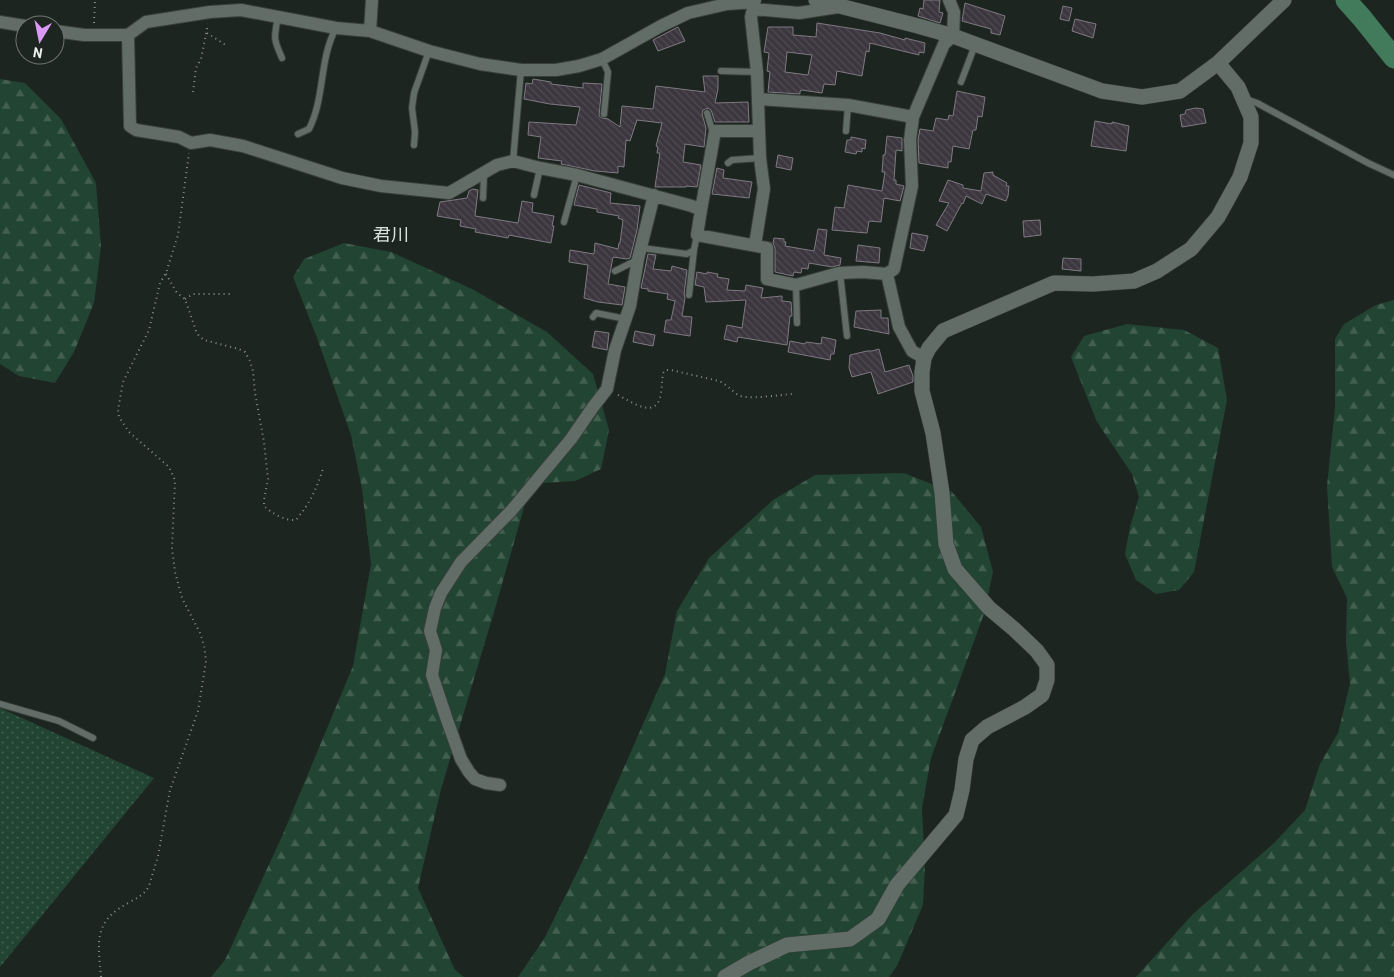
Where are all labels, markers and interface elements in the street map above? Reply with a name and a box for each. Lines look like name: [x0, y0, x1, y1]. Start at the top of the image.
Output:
north arrow: [15, 15, 65, 65]
text: N: [32, 44, 44, 62]
district label: 君川: [373, 223, 409, 245]

